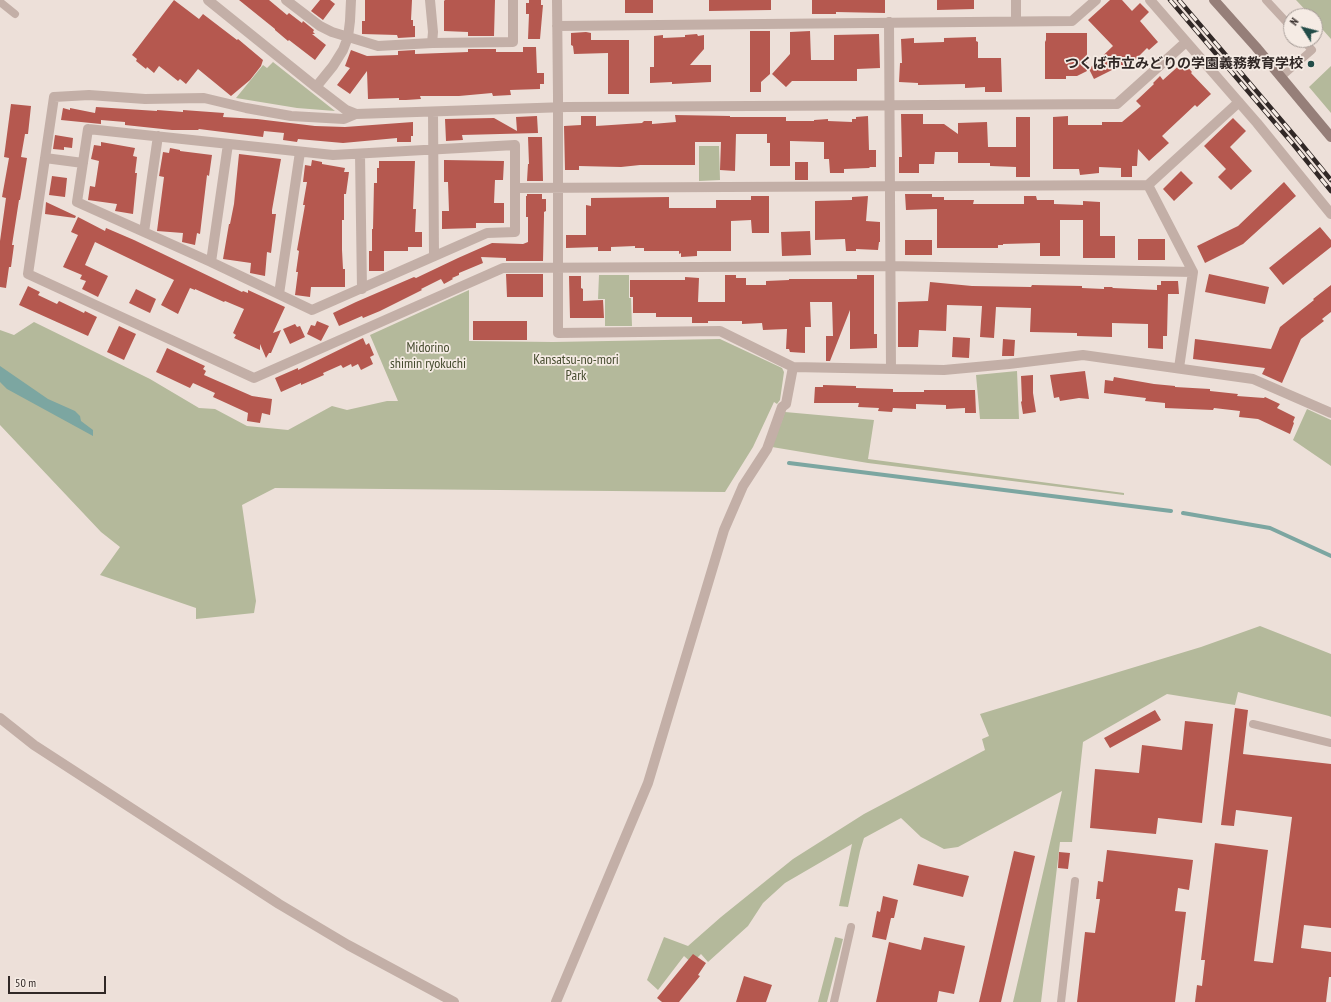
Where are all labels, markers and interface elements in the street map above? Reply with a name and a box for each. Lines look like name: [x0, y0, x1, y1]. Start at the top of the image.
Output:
north arrow: [1283, 8, 1323, 48]
text: N: [1287, 15, 1302, 28]
place label: つくば市立みどりの学園義務教育学校: [1065, 56, 1303, 72]
marker: つくば市立みどりの学園義務教育学校: [1306, 59, 1316, 69]
park label: Midorino shimin ryokuchi: [390, 340, 466, 372]
park label: Kansatsu-no-mori Park: [533, 352, 619, 384]
scale bar: [10, 968, 108, 994]
text: 50 m: [15, 975, 36, 990]

